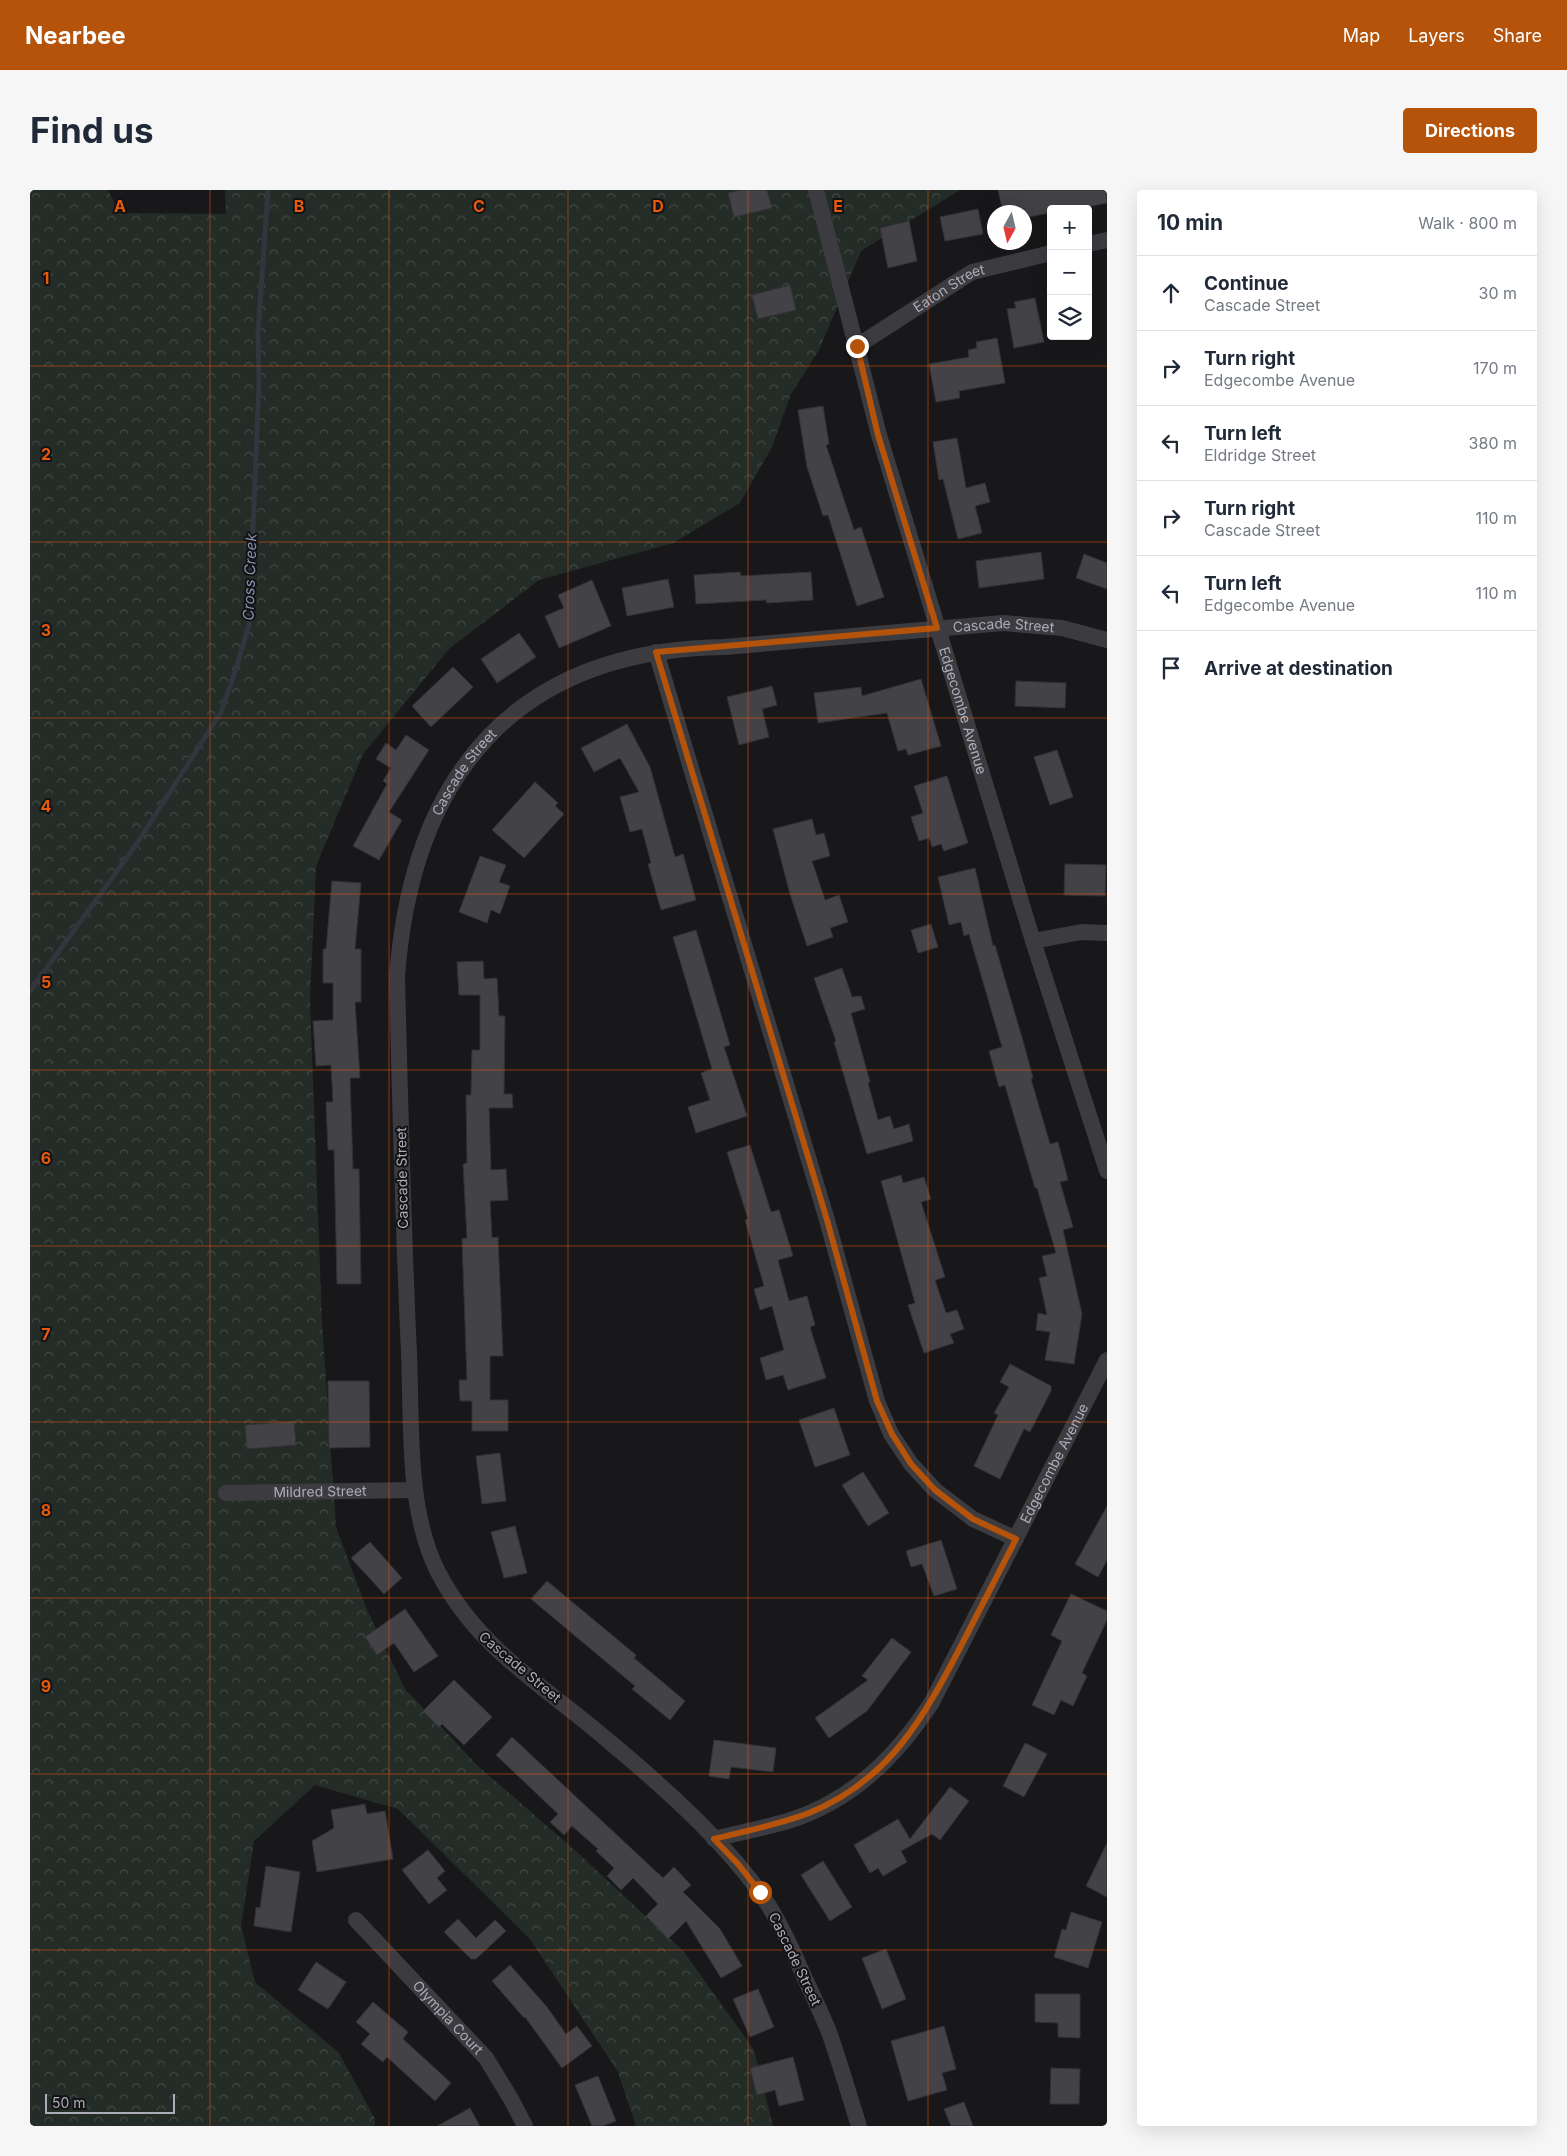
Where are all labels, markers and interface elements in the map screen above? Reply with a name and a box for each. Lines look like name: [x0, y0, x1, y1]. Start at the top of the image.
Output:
text: Nearbee: [25, 21, 126, 50]
text: Map: [1343, 25, 1380, 46]
text: Layers: [1408, 25, 1465, 46]
text: Share: [1493, 25, 1542, 46]
button: Directions: [1403, 108, 1537, 153]
text: Find us: [30, 109, 154, 151]
text: A: [114, 196, 126, 216]
text: B: [294, 196, 304, 216]
text: C: [473, 196, 485, 216]
text: D: [652, 196, 664, 216]
text: E: [833, 196, 843, 216]
north arrow: [987, 205, 1032, 250]
map controls: [1047, 205, 1092, 340]
button: +: [1047, 205, 1092, 250]
text: 10 min: [1157, 210, 1223, 235]
text: Walk · 800 m: [1418, 213, 1517, 233]
button: −: [1047, 250, 1092, 295]
street label: Eaton Street: [910, 260, 987, 316]
text: 1: [43, 268, 49, 288]
text: Continue: [1204, 272, 1289, 295]
icon: ahead: [1157, 279, 1185, 307]
text: 30 m: [1479, 283, 1517, 303]
button: layers: [1047, 295, 1092, 340]
text: Cascade Street: [1204, 295, 1320, 315]
route end: [846, 335, 869, 358]
text: Turn right: [1204, 347, 1295, 370]
icon: right: [1157, 354, 1185, 382]
text: 170 m: [1473, 358, 1517, 378]
text: Edgecombe Avenue: [1204, 370, 1355, 390]
text: Turn left: [1204, 422, 1282, 445]
icon: left: [1157, 429, 1185, 457]
text: 380 m: [1469, 433, 1517, 453]
text: 2: [41, 444, 51, 464]
text: Eldridge Street: [1204, 445, 1316, 465]
text: Turn right: [1204, 497, 1295, 520]
icon: right: [1157, 504, 1185, 532]
text: 110 m: [1475, 508, 1517, 528]
text: Cascade Street: [1204, 520, 1320, 540]
water label: Cross Creek: [238, 532, 261, 621]
text: Turn left: [1204, 572, 1282, 595]
icon: left: [1157, 579, 1185, 607]
text: 110 m: [1475, 583, 1517, 603]
text: Edgecombe Avenue: [1204, 595, 1355, 615]
street label: Cascade Street: [952, 614, 1055, 635]
text: 3: [41, 620, 51, 640]
street label: Edgecombe Avenue: [936, 645, 991, 776]
icon: arrive: [1157, 654, 1185, 682]
text: Arrive at destination: [1204, 657, 1393, 680]
street label: Cascade Street: [428, 725, 500, 818]
text: 4: [41, 796, 52, 816]
text: 5: [41, 972, 51, 992]
street label: Cascade Street: [392, 1127, 411, 1229]
text: 6: [41, 1148, 51, 1168]
text: 7: [41, 1324, 51, 1344]
street label: Edgecombe Avenue: [1016, 1400, 1091, 1526]
street label: Mildred Street: [273, 1482, 367, 1500]
text: 8: [41, 1500, 51, 1520]
street label: Cascade Street: [476, 1627, 565, 1706]
text: 9: [41, 1676, 51, 1696]
route start: [749, 1881, 772, 1904]
street label: Cascade Street: [766, 1909, 826, 2009]
street label: Olympia Court: [409, 1977, 487, 2058]
scale bar: [45, 2091, 175, 2114]
text: 50 m: [52, 2094, 86, 2111]

